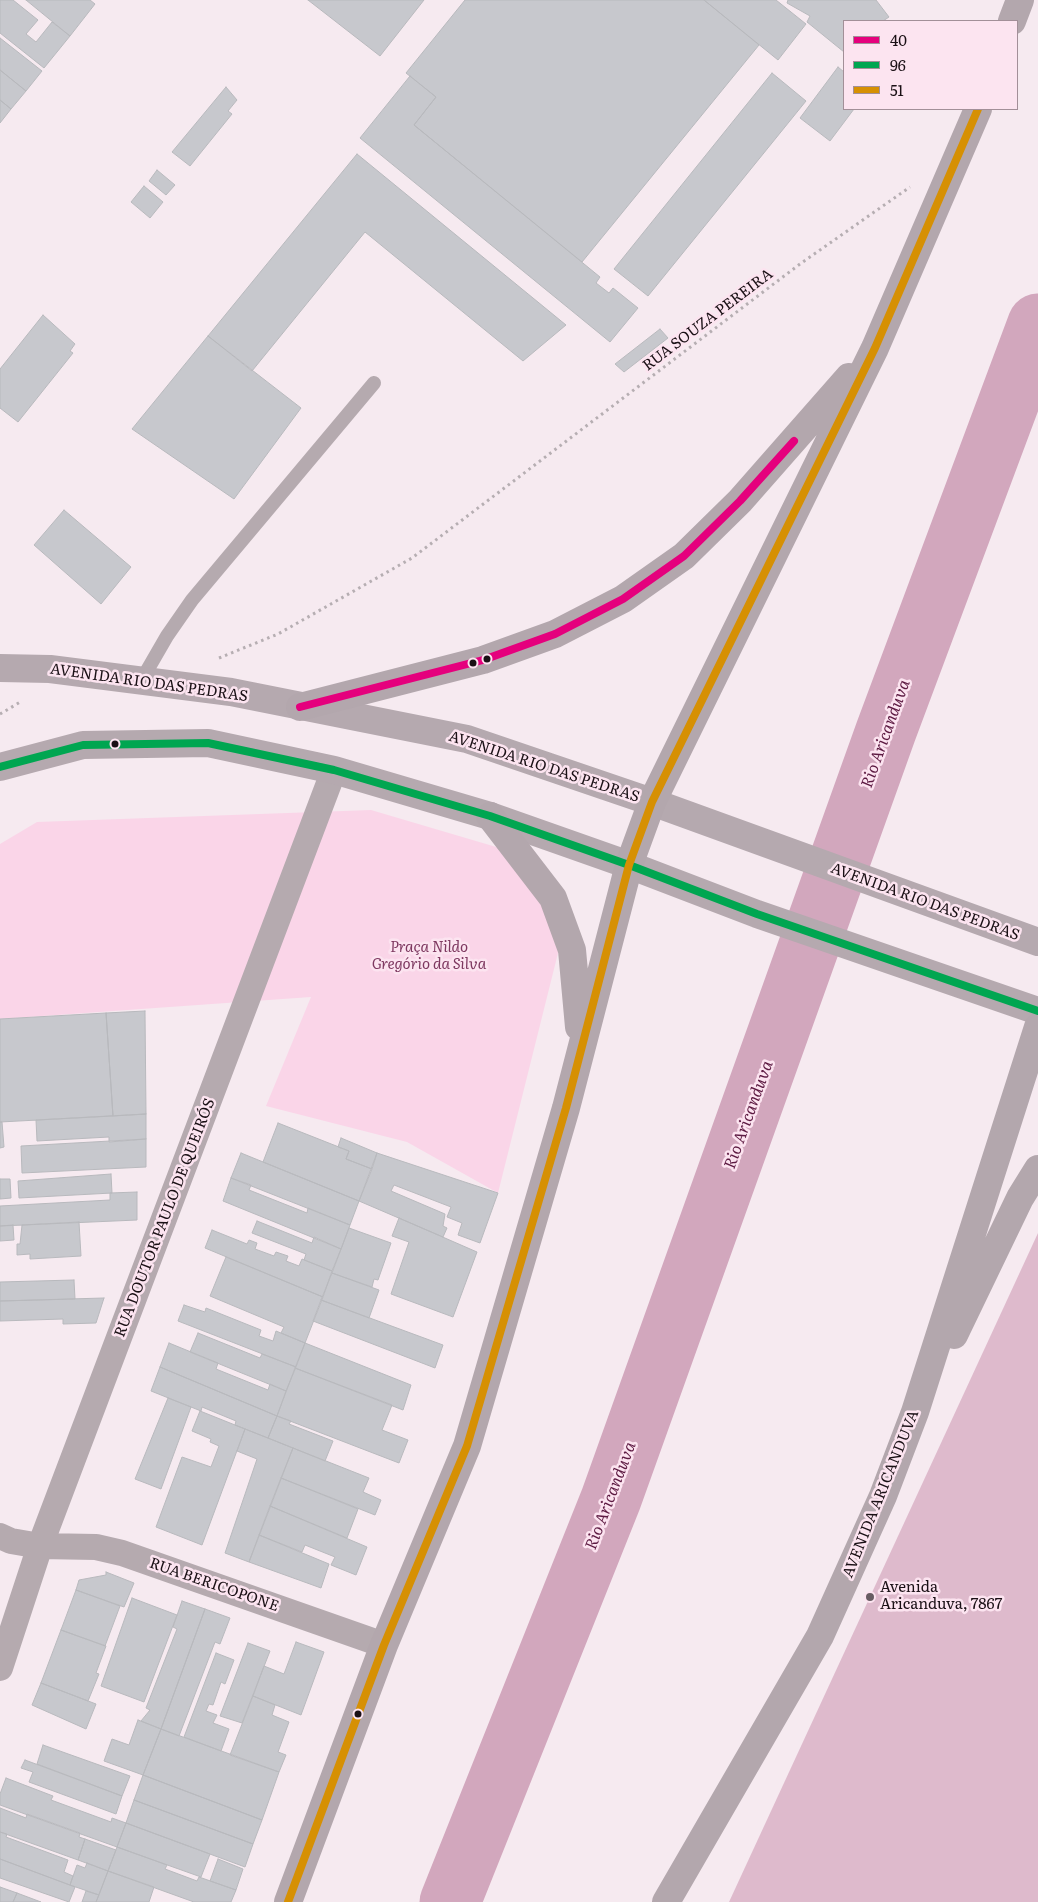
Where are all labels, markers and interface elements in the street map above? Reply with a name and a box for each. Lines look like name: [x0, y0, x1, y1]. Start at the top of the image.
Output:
legend: [843, 20, 1018, 110]
text: 40: [890, 28, 907, 51]
text: 96: [890, 53, 906, 76]
text: 51: [890, 78, 904, 101]
street label: RUA SOUZA PEREIRA: [639, 265, 777, 375]
unlabelled marker: [482, 654, 492, 664]
unlabelled marker: [468, 658, 478, 668]
street label: AVENIDA RIO DAS PEDRAS: [49, 660, 249, 706]
water label: Rio Aricanduva: [858, 677, 914, 791]
street label: AVENIDA RIO DAS PEDRAS: [446, 728, 642, 806]
unlabelled marker: [110, 739, 120, 749]
street label: AVENIDA RIO DAS PEDRAS: [828, 859, 1022, 945]
park label: Praça Nildo Gregório da Silva: [372, 939, 486, 974]
water label: Rio Aricanduva: [721, 1058, 777, 1172]
street label: RUA DOUTOR PAULO DE QUEIRÓS: [111, 1096, 219, 1340]
street label: AVENIDA ARICANDUVA: [839, 1408, 923, 1580]
water label: Rio Aricanduva: [582, 1439, 640, 1553]
street label: RUA BERICOPONE: [147, 1554, 281, 1616]
place label: Avenida Aricanduva, 7867: [880, 1579, 1002, 1614]
marker: Avenida Aricanduva, 7867: [864, 1591, 876, 1603]
unlabelled marker: [353, 1709, 363, 1719]

